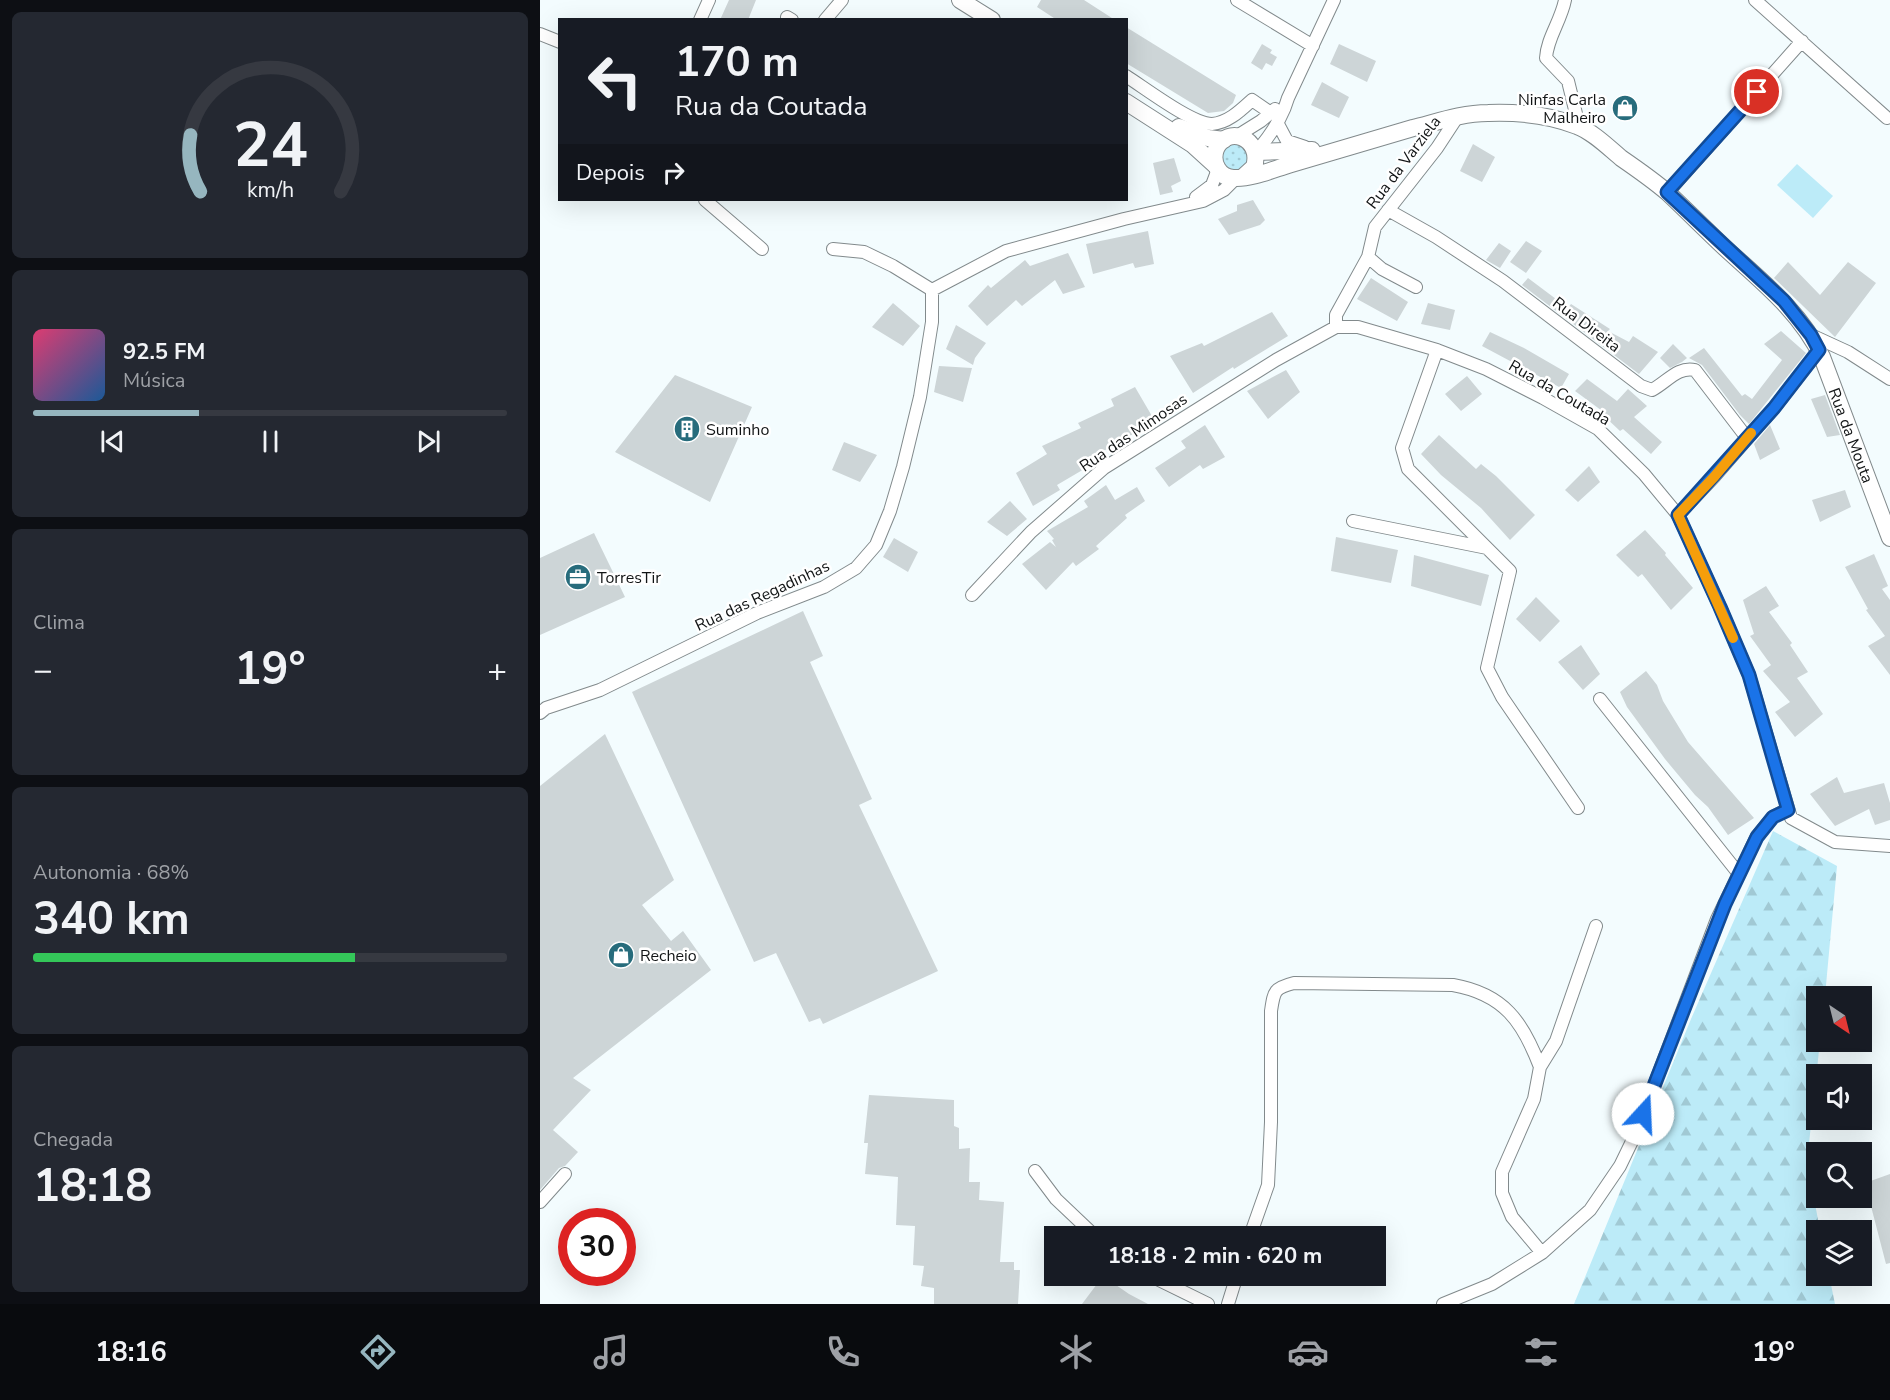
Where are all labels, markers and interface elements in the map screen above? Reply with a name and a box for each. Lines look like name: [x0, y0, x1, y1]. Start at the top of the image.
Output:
text: 170 m: [675, 34, 799, 91]
icon: left: [576, 42, 654, 120]
pin: [1731, 66, 1782, 117]
icon: arrive: [1740, 75, 1773, 108]
text: Rua da Coutada: [675, 88, 868, 125]
place label: Ninfas Carla Malheiro: [1518, 89, 1606, 129]
shop icon: Ninfas Carla Malheiro: [1610, 93, 1640, 123]
text: 24: [233, 103, 307, 188]
street label: Rua da Varziela: [1361, 112, 1446, 214]
icon: right: [657, 156, 690, 189]
text: Depois: [576, 158, 645, 188]
text: km/h: [246, 176, 294, 206]
street label: Rua Direita: [1548, 292, 1625, 358]
text: 92.5 FM: [123, 337, 205, 367]
street label: Rua da Coutada: [1505, 355, 1614, 431]
text: Música: [123, 367, 185, 394]
street label: Rua da Mouta: [1823, 385, 1878, 486]
street label: Rua das Mimosas: [1075, 389, 1192, 477]
building icon: Suminho: [672, 414, 702, 444]
place label: Suminho: [706, 419, 769, 441]
icon: previous: [96, 425, 129, 458]
icon: pause: [254, 425, 287, 458]
icon: next: [412, 425, 445, 458]
street label: Rua das Regadinhas: [692, 555, 833, 637]
office icon: TorresTir: [563, 562, 593, 592]
place label: TorresTir: [597, 567, 661, 589]
text: Clima: [33, 609, 85, 636]
text: 19°: [234, 639, 306, 700]
text: −: [33, 648, 53, 693]
text: +: [487, 648, 507, 693]
text: Autonomia · 68%: [33, 859, 189, 886]
text: 340 km: [33, 889, 190, 950]
shop icon: Recheio: [606, 940, 636, 970]
place label: Recheio: [640, 945, 697, 967]
north arrow: [1806, 986, 1872, 1052]
map controls: [1806, 986, 1872, 1286]
button: sound: [1806, 1064, 1872, 1130]
position arrow: [1611, 1082, 1675, 1146]
text: Chegada: [33, 1126, 113, 1153]
button: search: [1806, 1142, 1872, 1208]
text: 18:18: [33, 1156, 152, 1217]
speed limit sign: 30: [558, 1208, 636, 1286]
button: layers: [1806, 1220, 1872, 1286]
text: 18:18 · 2 min · 620 m: [1108, 1241, 1322, 1271]
icon: directions: [357, 1331, 399, 1373]
icon: music: [590, 1331, 632, 1373]
icon: phone: [822, 1331, 864, 1373]
icon: climate: [1055, 1331, 1097, 1373]
icon: car: [1287, 1331, 1329, 1373]
icon: filters: [1520, 1331, 1562, 1373]
text: 18:16: [95, 1334, 167, 1371]
text: 19°: [1752, 1334, 1795, 1371]

